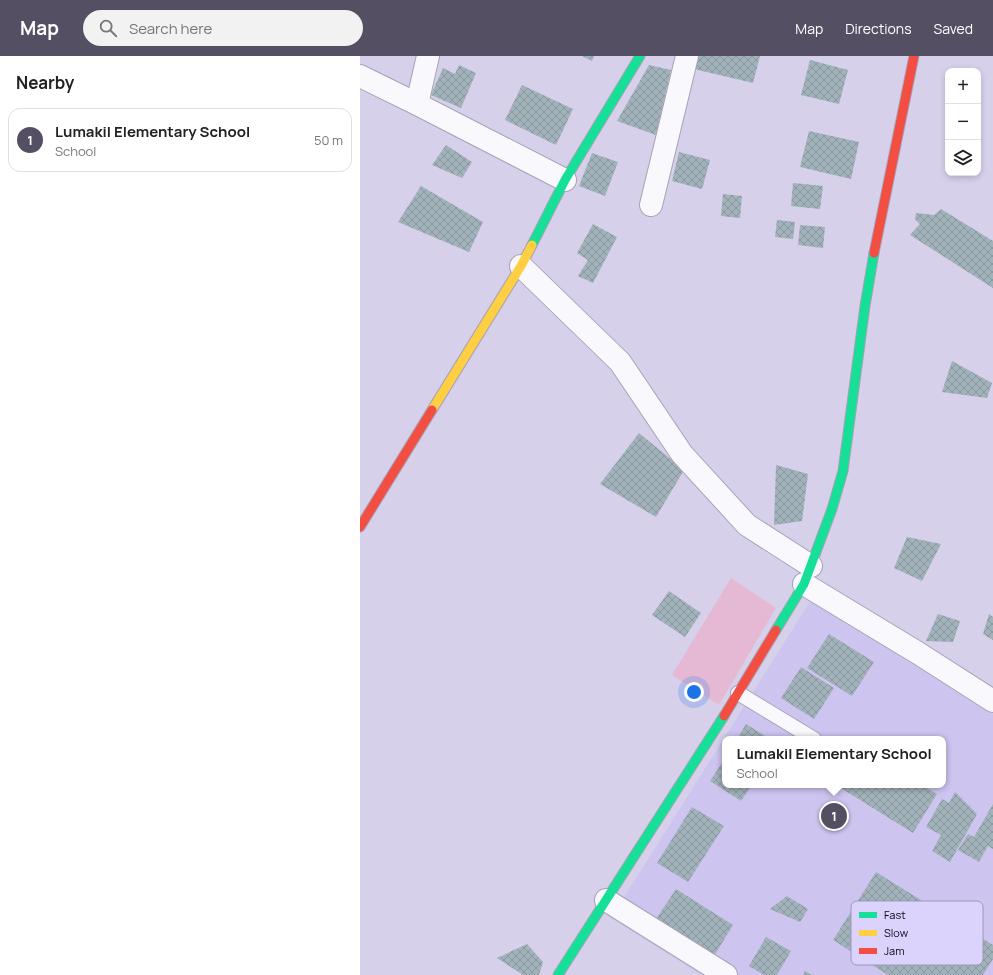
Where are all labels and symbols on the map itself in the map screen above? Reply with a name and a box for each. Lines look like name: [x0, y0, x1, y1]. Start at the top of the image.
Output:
your location: [684, 682, 704, 702]
pin: 1: [821, 801, 847, 831]
legend: [851, 901, 983, 965]
text: Fast: [884, 907, 906, 922]
text: Slow: [884, 925, 909, 940]
text: Jam: [884, 943, 905, 958]

